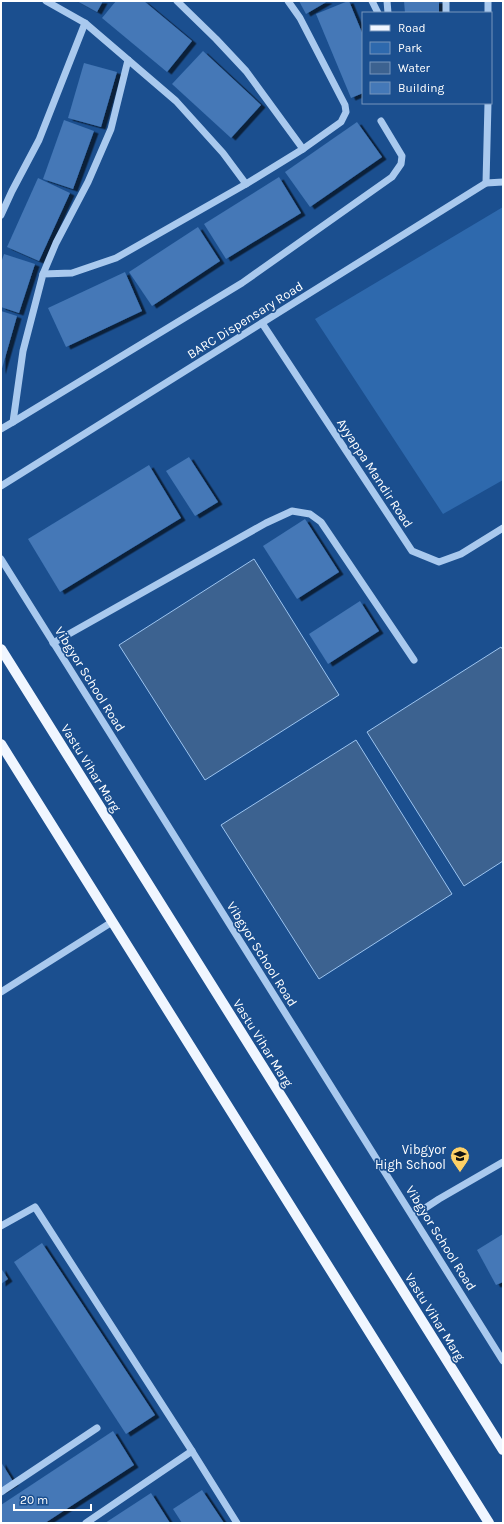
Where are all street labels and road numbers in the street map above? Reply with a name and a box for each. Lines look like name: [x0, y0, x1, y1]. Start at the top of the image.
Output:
street label: BARC Dispensary Road: [184, 278, 306, 362]
street label: Ayyappa Mandir Road: [334, 416, 416, 530]
street label: Vibgyor School Road: [52, 624, 128, 734]
street label: Vastu Vihar Marg: [58, 721, 124, 815]
street label: Vibgyor School Road: [224, 899, 300, 1009]
street label: Vastu Vihar Marg: [230, 996, 296, 1090]
street label: Vibgyor School Road: [403, 1183, 479, 1293]
street label: Vastu Vihar Marg: [402, 1270, 468, 1364]

